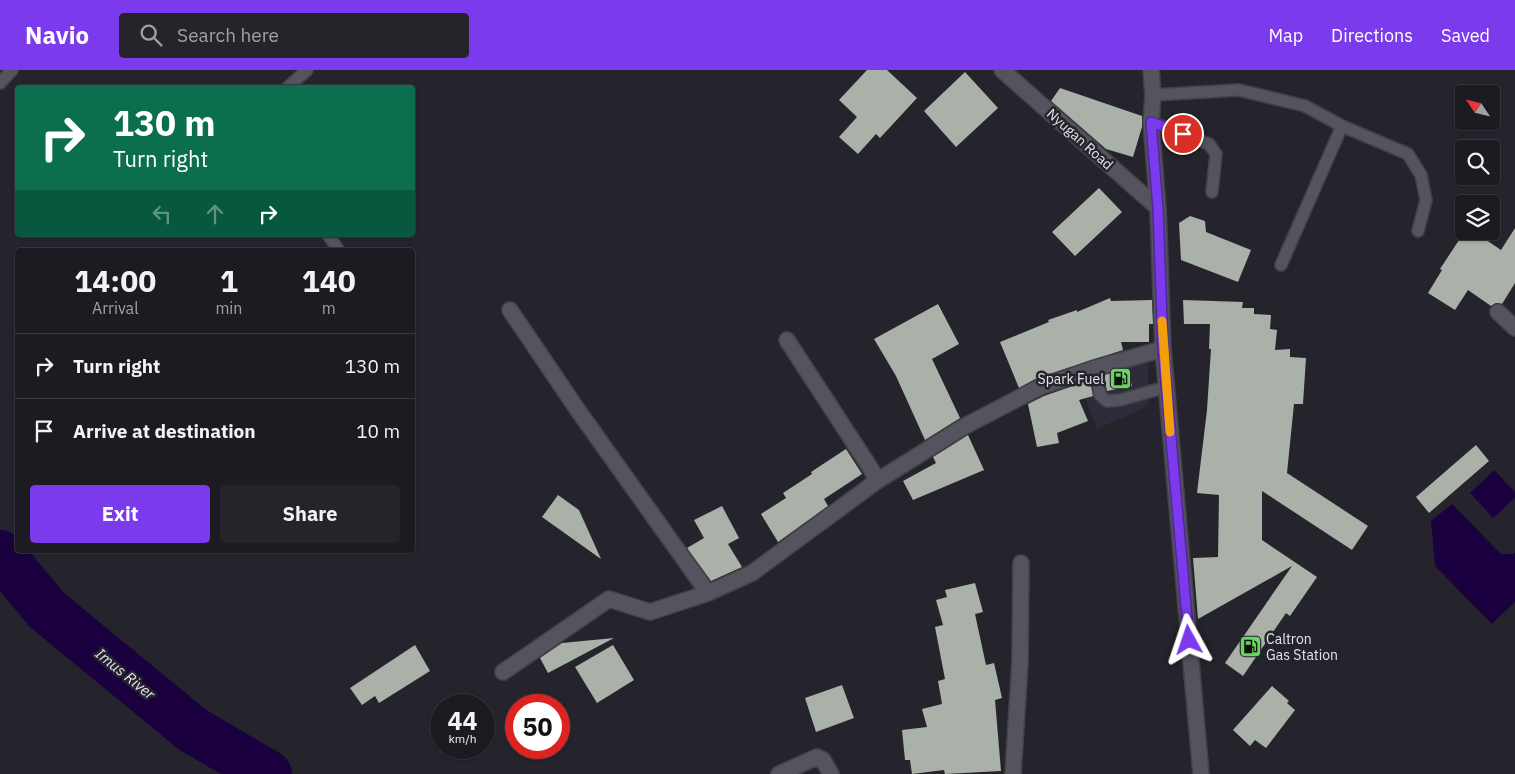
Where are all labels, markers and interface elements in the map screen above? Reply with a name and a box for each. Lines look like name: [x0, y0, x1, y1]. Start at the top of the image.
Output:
search box: [119, 13, 469, 58]
text: Navio: [25, 19, 89, 51]
icon: search: [137, 21, 165, 49]
text: Search here: [177, 23, 279, 47]
text: Map: [1268, 24, 1303, 47]
text: Directions: [1331, 24, 1413, 47]
text: Saved: [1441, 24, 1490, 47]
north arrow: [1455, 85, 1500, 130]
map controls: [1455, 85, 1500, 240]
text: 130 m: [113, 100, 216, 146]
icon: right: [30, 105, 95, 170]
street label: Nyugan Road: [1043, 105, 1117, 173]
pin: [1162, 113, 1204, 155]
icon: arrive: [1169, 120, 1197, 148]
button: search: [1455, 140, 1500, 185]
text: Turn right: [113, 144, 208, 173]
button: layers: [1455, 195, 1500, 240]
icon: left: [148, 200, 176, 228]
icon: ahead: [201, 200, 229, 228]
icon: right: [254, 200, 282, 228]
text: 14:00: [74, 261, 156, 300]
text: 1: [220, 261, 238, 300]
text: 140: [302, 261, 356, 300]
text: Arrival: [92, 298, 139, 318]
text: min: [215, 298, 242, 318]
text: m: [322, 298, 336, 318]
icon: right: [30, 352, 58, 380]
text: Turn right: [73, 354, 160, 378]
text: 130 m: [345, 354, 400, 378]
fuel station icon: Spark Fuel: [1108, 367, 1132, 391]
place label: Spark Fuel: [1038, 370, 1104, 388]
icon: arrive: [30, 417, 58, 445]
text: Arrive at destination: [73, 419, 256, 443]
text: 10 m: [356, 419, 400, 443]
button: Exit: [30, 485, 210, 543]
button: Share: [220, 485, 400, 543]
position arrow: [1162, 613, 1214, 665]
place label: Caltron Gas Station: [1266, 630, 1338, 664]
fuel station icon: Caltron Gas Station: [1238, 635, 1262, 659]
water label: Imus River: [92, 644, 159, 704]
speed limit sign: 50: [505, 694, 570, 759]
text: 44: [447, 704, 478, 737]
text: km/h: [448, 731, 477, 746]

